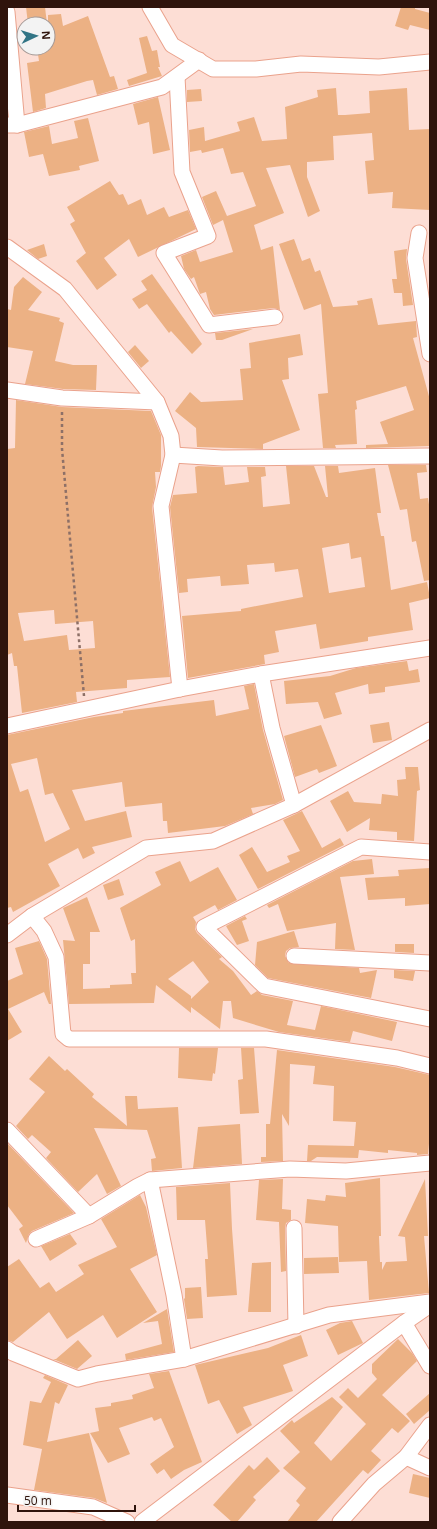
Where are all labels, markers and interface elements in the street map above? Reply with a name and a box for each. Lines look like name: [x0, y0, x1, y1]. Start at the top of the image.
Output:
north arrow: [16, 16, 56, 56]
text: N: [39, 30, 54, 40]
scale bar: [18, 1487, 135, 1513]
text: 50 m: [24, 1492, 52, 1509]

